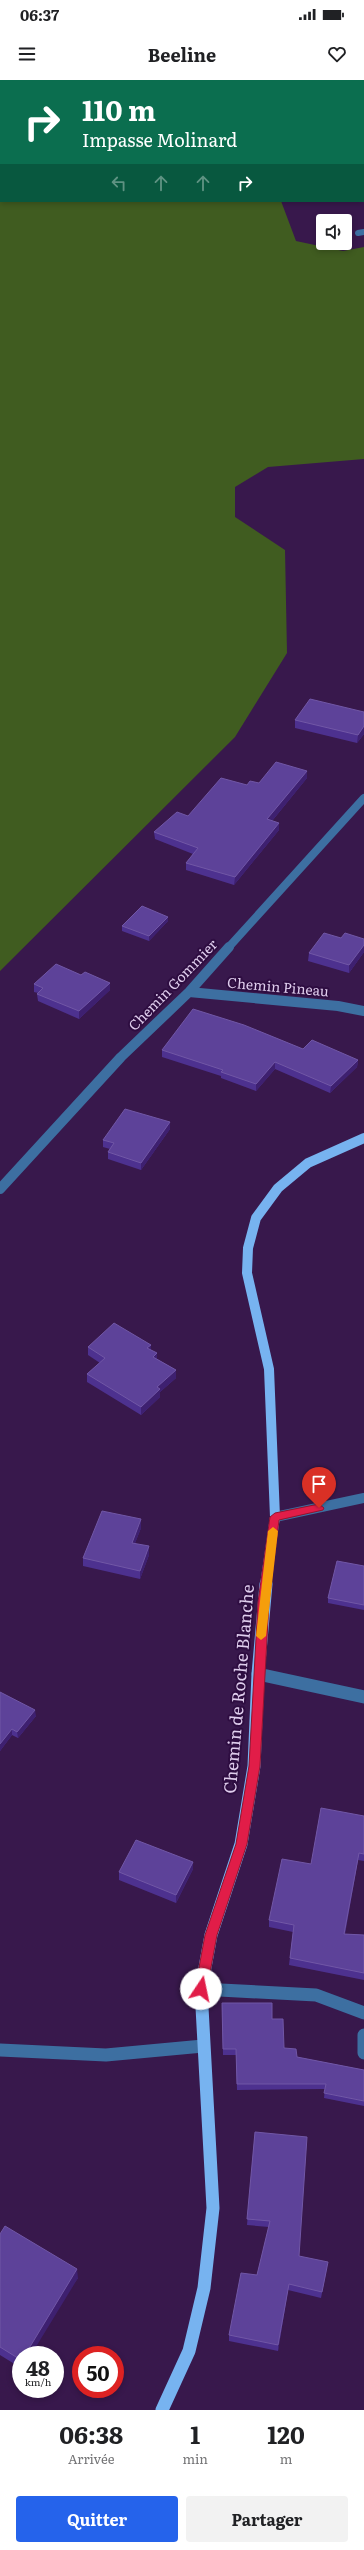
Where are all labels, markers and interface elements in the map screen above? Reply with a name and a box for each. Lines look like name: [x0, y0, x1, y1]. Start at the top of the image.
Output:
text: 06:37: [20, 3, 59, 26]
text: Beeline: [148, 41, 216, 68]
icon: menu: [16, 43, 38, 65]
icon: heart: [326, 43, 348, 65]
text: 110 m: [82, 88, 156, 130]
icon: right: [16, 96, 68, 148]
text: Impasse Molinard: [82, 126, 237, 153]
icon: left: [108, 172, 130, 194]
icon: ahead: [150, 172, 172, 194]
icon: ahead: [192, 172, 214, 194]
icon: right: [234, 172, 256, 194]
map controls: [316, 214, 352, 250]
button: sound: [316, 214, 352, 250]
street label: Chemin Gommier: [123, 934, 222, 1035]
street label: Chemin Pineau: [226, 972, 330, 1000]
pin: [302, 1467, 336, 1508]
icon: arrive: [308, 1473, 330, 1495]
street label: Chemin de Roche Blanche: [216, 1583, 259, 1794]
position arrow: [180, 1968, 222, 2010]
speed limit sign: 50: [72, 2346, 124, 2398]
text: 48: [26, 2352, 50, 2382]
text: km/h: [25, 2374, 51, 2389]
text: 06:38: [59, 2416, 123, 2451]
text: 1: [190, 2416, 200, 2451]
text: 120: [267, 2416, 305, 2451]
text: Arrivée: [68, 2449, 114, 2468]
text: min: [182, 2449, 208, 2468]
text: m: [280, 2449, 292, 2468]
button: Quitter: [16, 2496, 178, 2542]
button: Partager: [186, 2496, 348, 2542]

